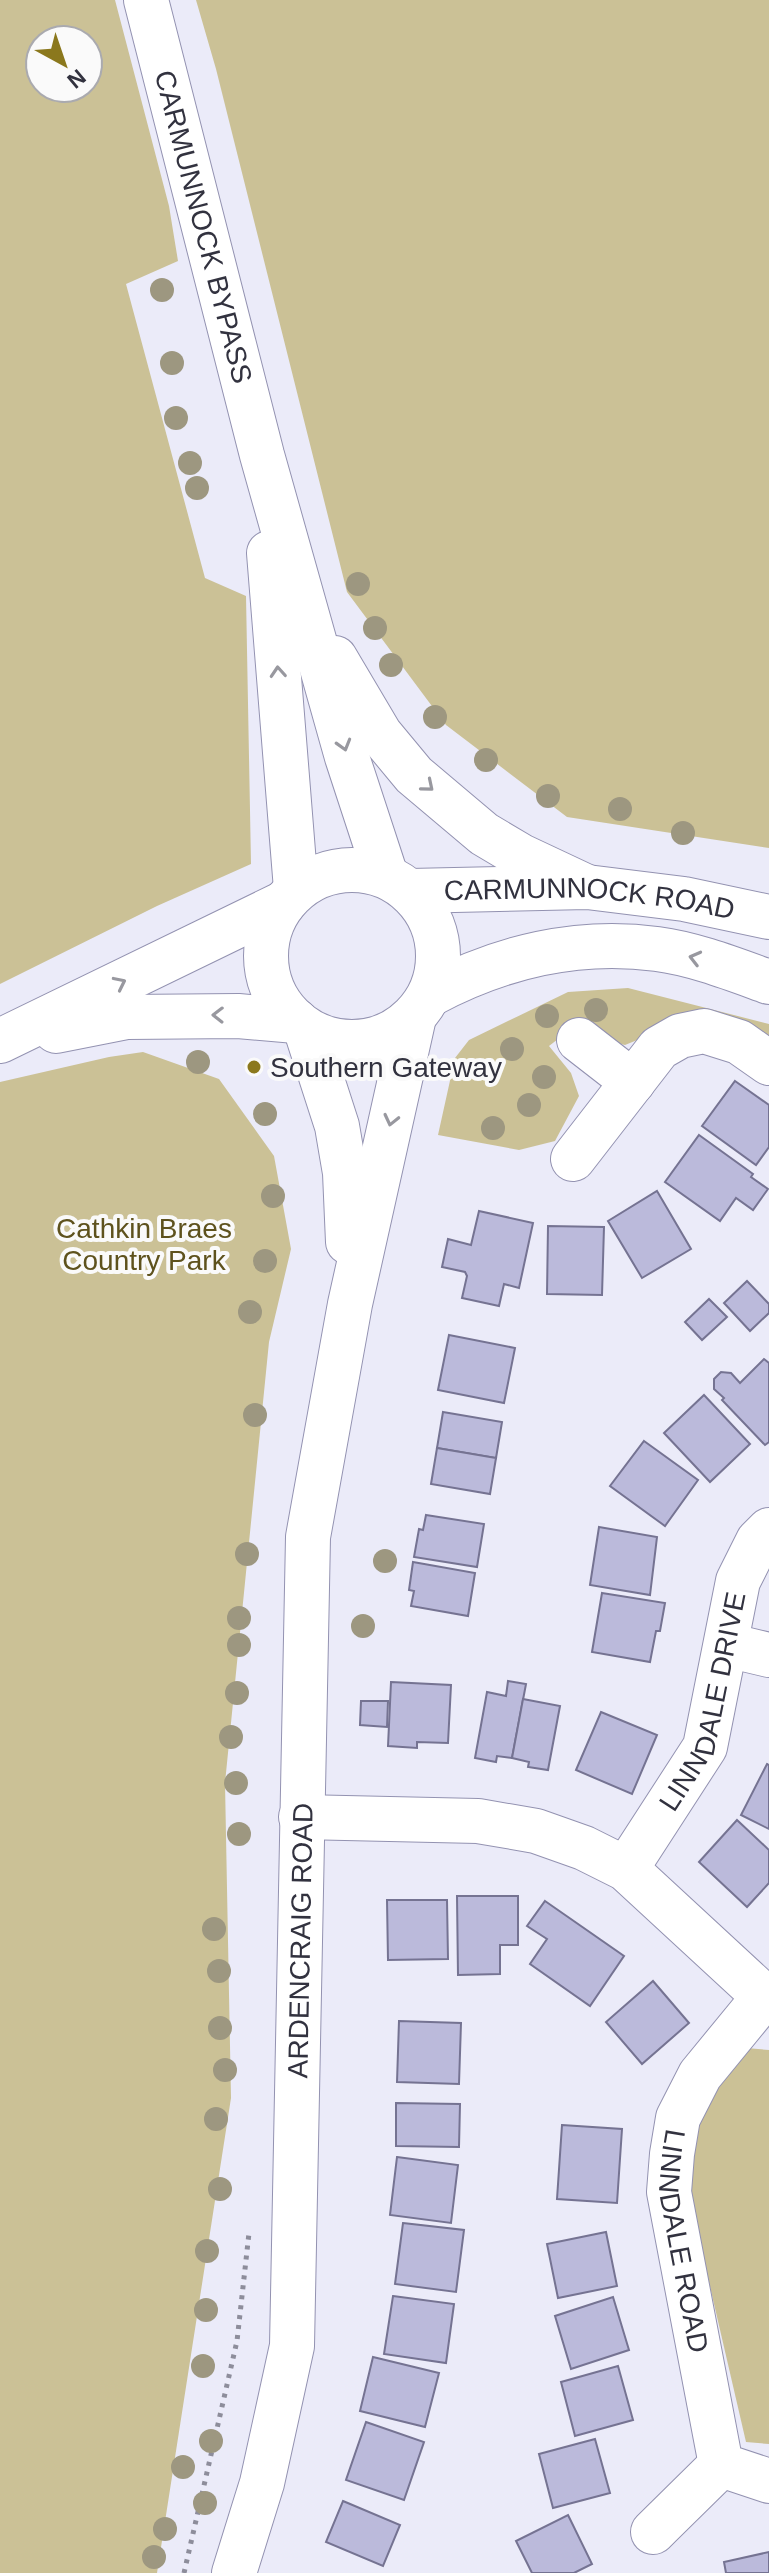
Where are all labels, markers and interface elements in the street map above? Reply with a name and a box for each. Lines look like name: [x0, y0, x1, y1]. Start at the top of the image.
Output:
north arrow: [24, 24, 104, 104]
text: N: [62, 64, 91, 94]
street label: CARMUNNOCK BYPASS: [149, 67, 259, 386]
one-way arrow: [270, 665, 287, 678]
one-way arrow: [335, 738, 351, 752]
one-way arrow: [418, 776, 433, 791]
street label: CARMUNNOCK ROAD: [443, 872, 738, 925]
one-way arrow: [688, 950, 702, 967]
one-way arrow: [112, 977, 127, 992]
one-way arrow: [211, 1007, 224, 1024]
place label: Southern Gateway: [270, 1052, 502, 1083]
marker: Southern Gateway: [245, 1058, 263, 1076]
one-way arrow: [383, 1113, 400, 1127]
park label: Cathkin Braes Country Park: [56, 1213, 232, 1276]
street label: LINNDALE DRIVE: [653, 1589, 751, 1816]
street label: ARDENCRAIG ROAD: [282, 1803, 318, 2079]
street label: LINNDALE ROAD: [653, 2127, 715, 2355]

